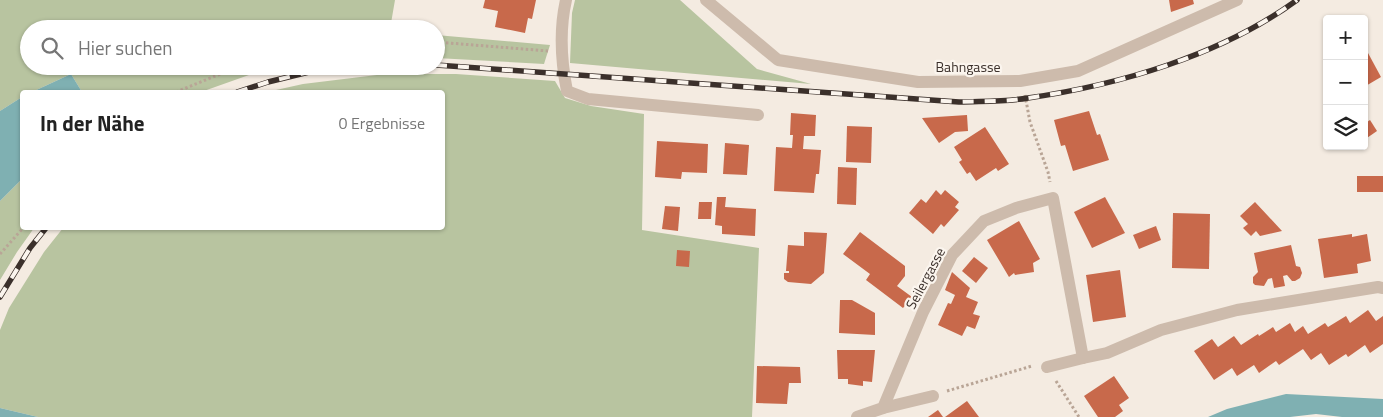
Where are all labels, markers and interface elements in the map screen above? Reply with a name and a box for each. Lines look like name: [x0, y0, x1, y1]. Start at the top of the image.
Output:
map controls: [1323, 15, 1368, 150]
button: +: [1323, 15, 1368, 60]
search box: [20, 20, 445, 75]
text: Hier suchen: [78, 33, 173, 62]
icon: search: [38, 34, 66, 62]
street label: Bahngasse: [936, 56, 1000, 77]
button: −: [1323, 60, 1368, 105]
button: layers: [1323, 105, 1368, 150]
text: In der Nähe: [40, 107, 145, 139]
text: 0 Ergebnisse: [338, 111, 425, 135]
street label: Seilergasse: [900, 243, 950, 313]

